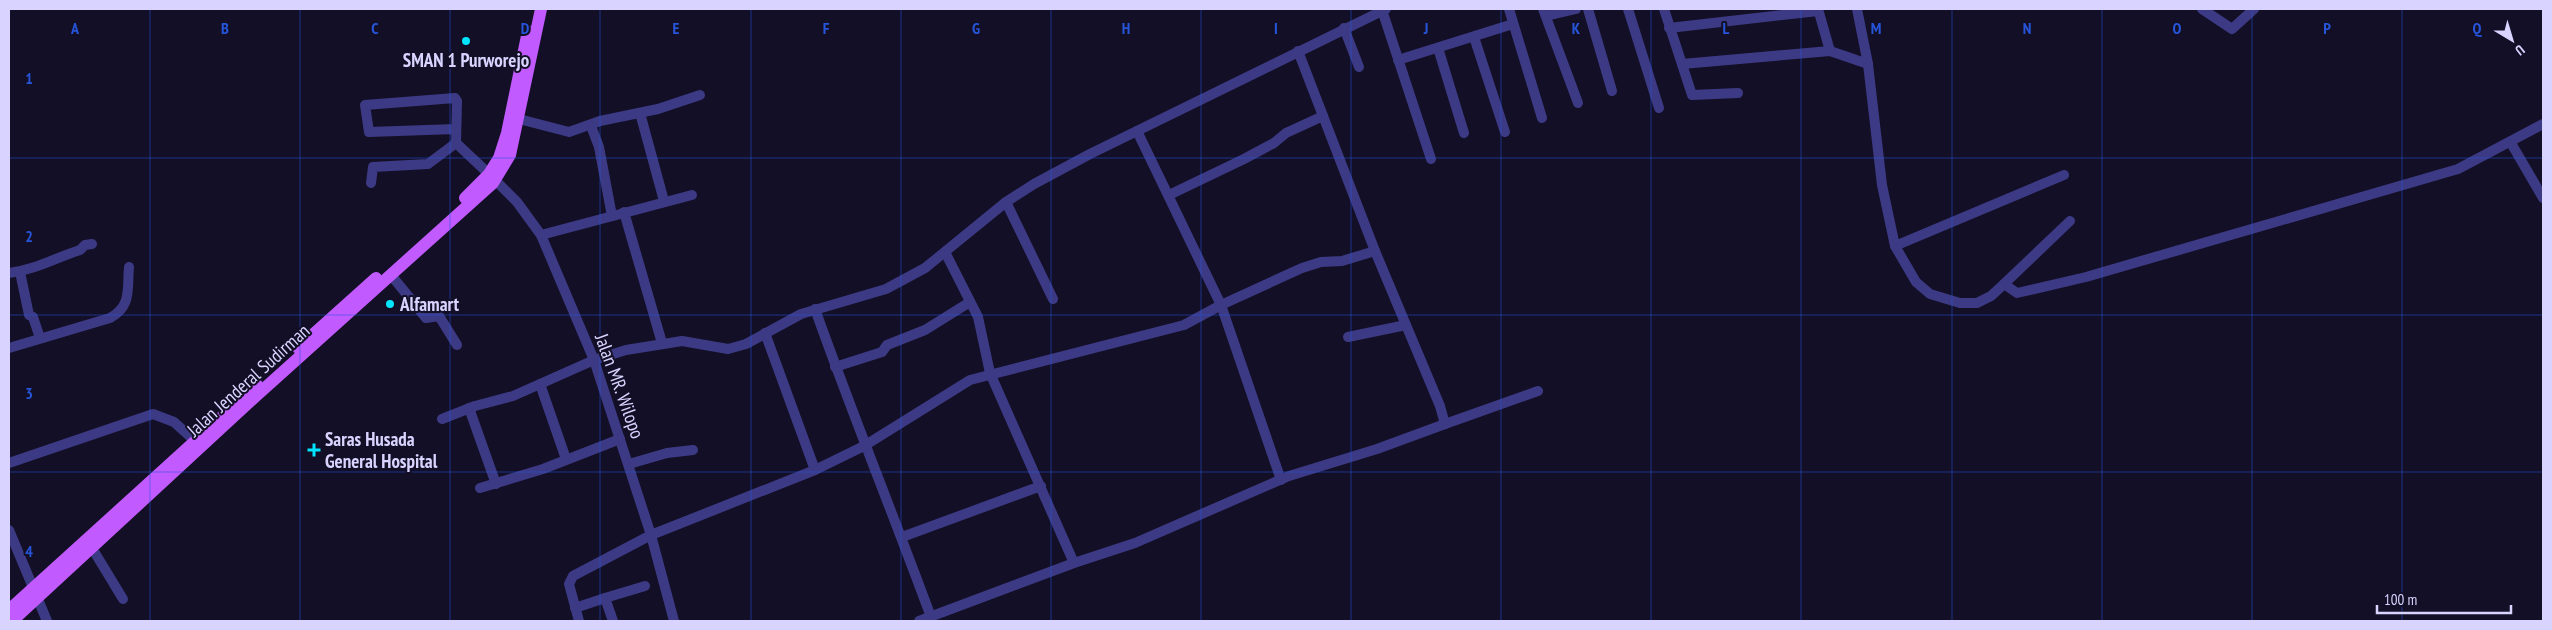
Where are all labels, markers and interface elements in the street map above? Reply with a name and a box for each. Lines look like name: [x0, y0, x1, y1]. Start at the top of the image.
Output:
north arrow: [2487, 15, 2537, 65]
text: A: [70, 18, 80, 38]
text: B: [221, 18, 229, 38]
text: C: [371, 18, 379, 38]
text: D: [521, 18, 530, 38]
text: E: [673, 18, 680, 38]
text: F: [823, 18, 830, 38]
text: G: [972, 18, 980, 38]
text: H: [1122, 18, 1130, 38]
text: I: [1274, 18, 1278, 38]
text: J: [1423, 18, 1428, 38]
text: K: [1572, 18, 1581, 38]
text: L: [1723, 18, 1730, 38]
text: M: [1871, 18, 1881, 38]
text: N: [2023, 18, 2031, 38]
text: O: [2173, 18, 2182, 38]
text: P: [2323, 18, 2331, 38]
text: Q: [2473, 18, 2483, 38]
marker: SMAN 1 Purworejo: [460, 35, 472, 47]
text: U: [2512, 41, 2528, 60]
place label: SMAN 1 Purworejo: [403, 48, 529, 72]
text: 1: [25, 68, 33, 88]
text: 2: [25, 226, 33, 246]
place label: Alfamart: [399, 292, 460, 316]
marker: Alfamart: [384, 298, 396, 310]
street label: Jalan Jenderal Sudirman: [181, 319, 314, 442]
street label: Jalan MR. Wilopo: [590, 329, 650, 442]
text: 3: [25, 383, 33, 403]
place label: Saras Husada General Hospital: [325, 427, 438, 473]
marker: Saras Husada General Hospital: [307, 443, 321, 457]
text: 4: [25, 541, 33, 561]
scale bar: [2377, 582, 2511, 614]
text: 100 m: [2384, 590, 2417, 609]

